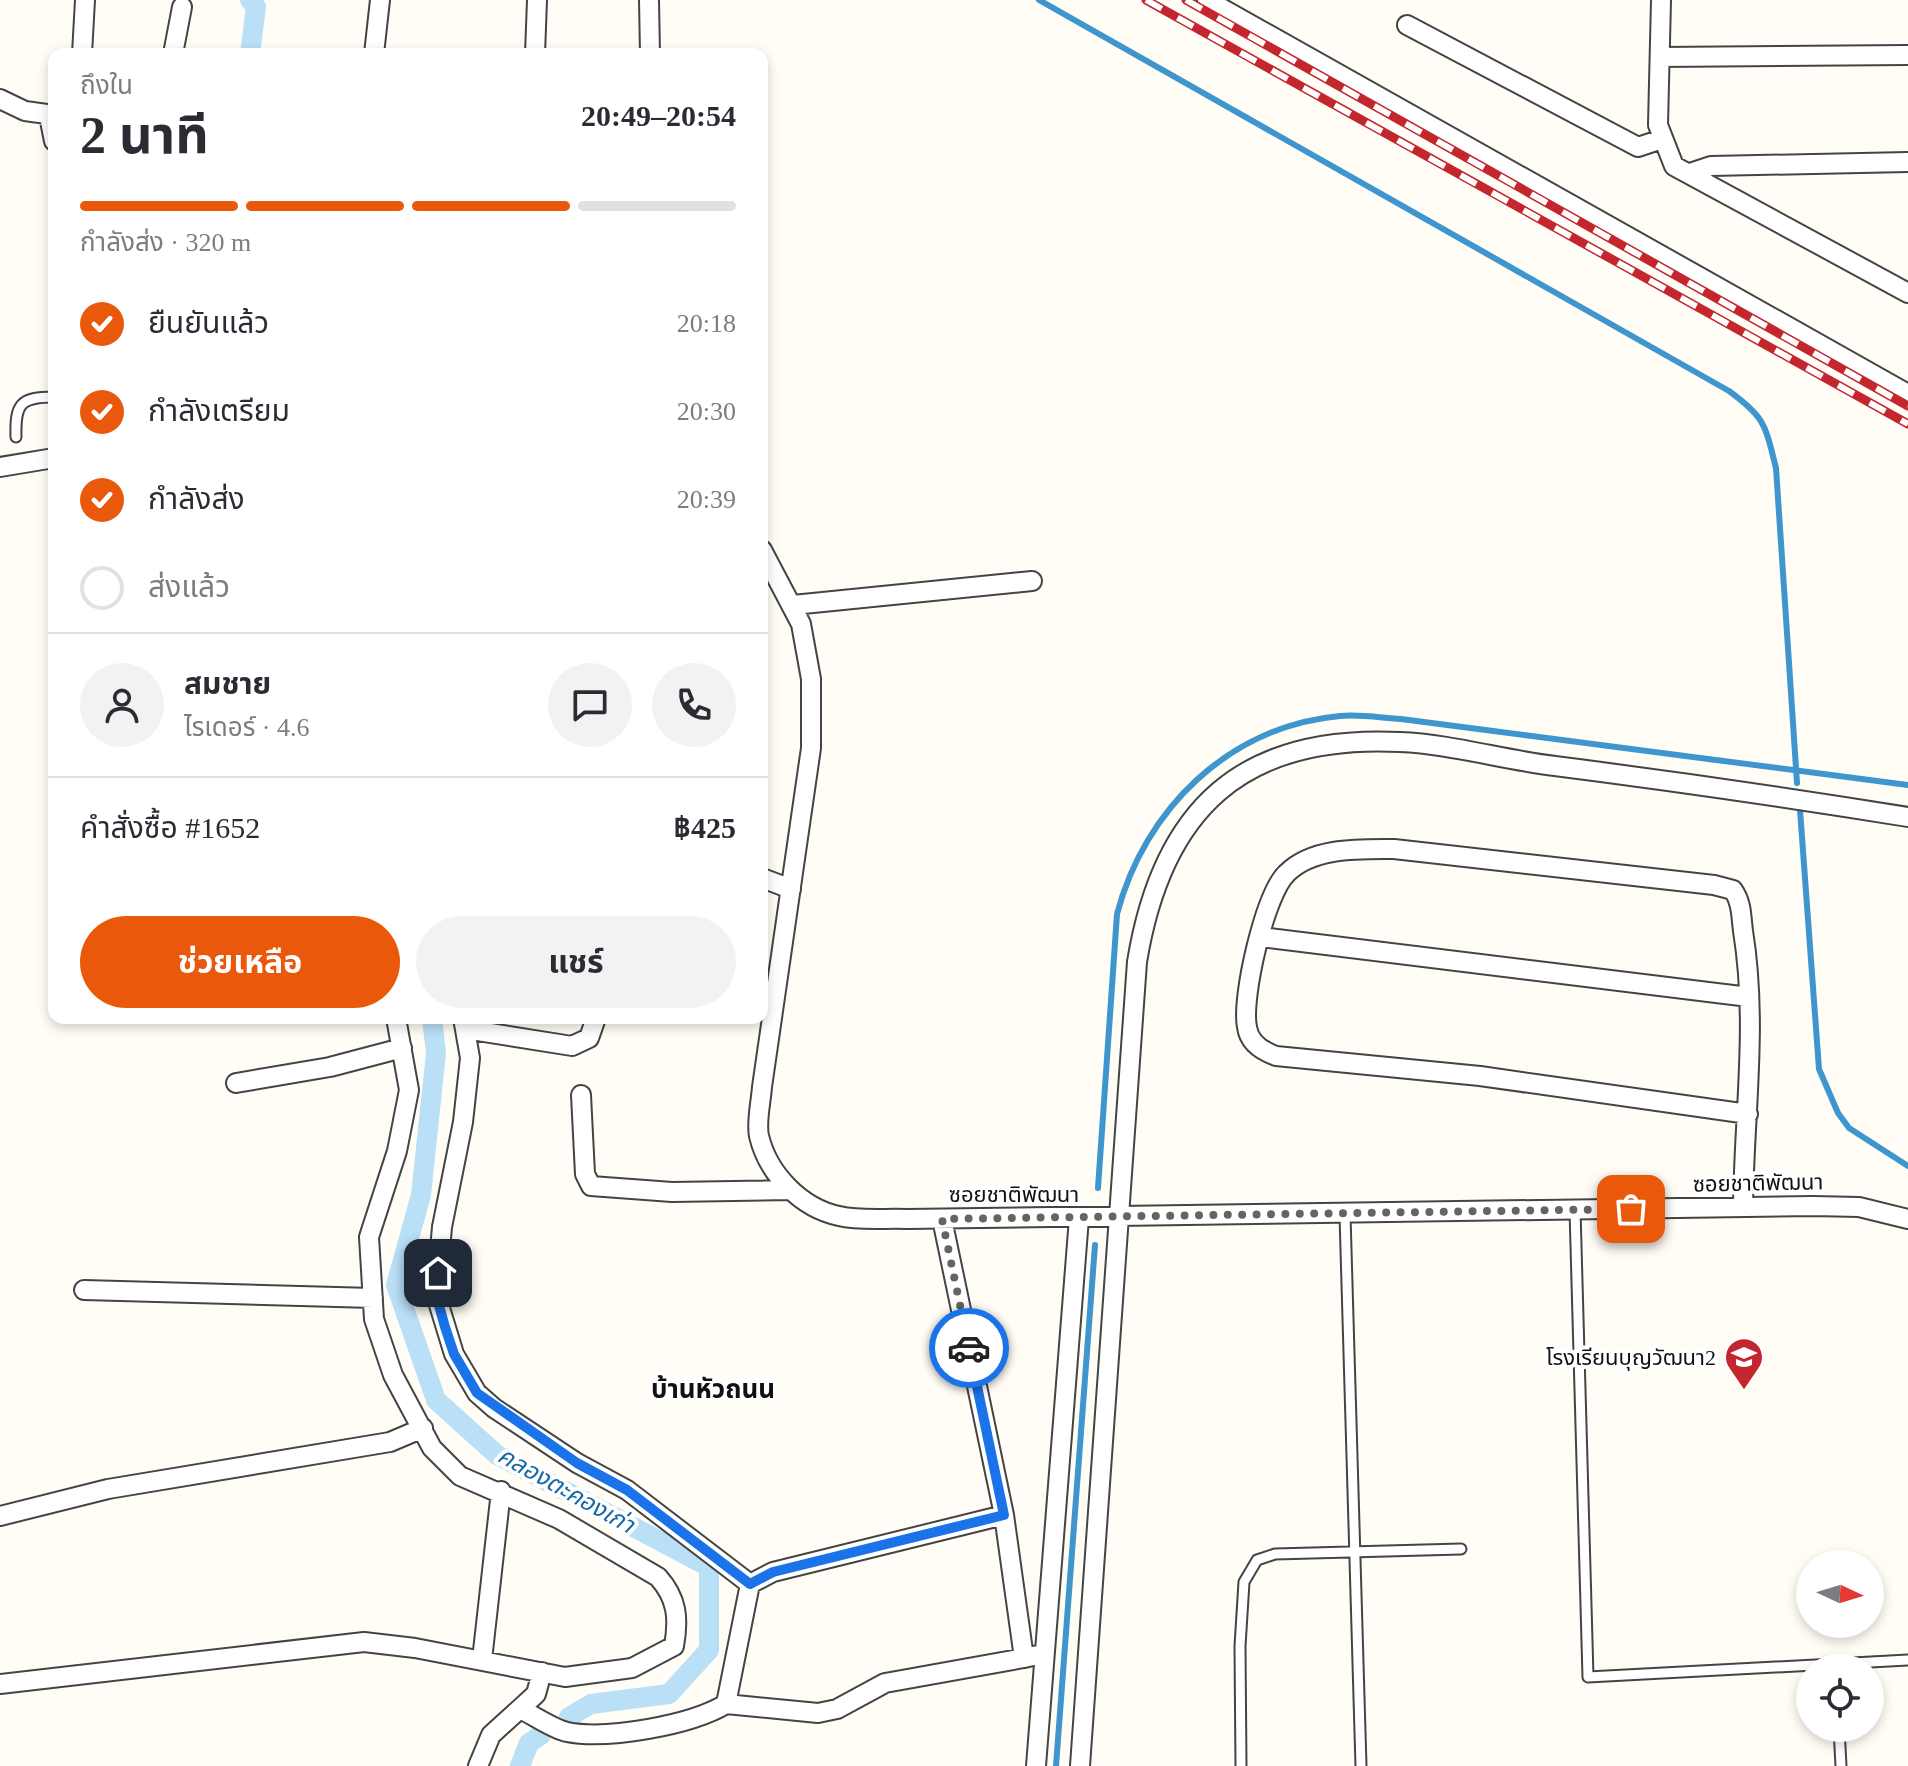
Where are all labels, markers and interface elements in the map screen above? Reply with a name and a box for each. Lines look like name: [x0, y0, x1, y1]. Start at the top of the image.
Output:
text: ถึงใน: [80, 71, 133, 100]
text: 20:49–20:54: [581, 99, 736, 132]
text: 2 นาที: [80, 107, 209, 164]
text: กำลังส่ง · 320 m: [80, 228, 251, 257]
icon: check: [80, 302, 124, 346]
text: ยืนยันแล้ว: [148, 306, 269, 339]
text: 20:18: [677, 309, 736, 338]
icon: check: [80, 390, 124, 434]
text: กำลังเตรียม: [148, 394, 290, 427]
text: 20:30: [677, 397, 736, 426]
icon: check: [80, 478, 124, 522]
text: กำลังส่ง: [148, 482, 245, 515]
text: 20:39: [677, 485, 736, 514]
text: ส่งแล้ว: [148, 570, 230, 603]
button: person: [80, 663, 164, 747]
button: chat: [548, 663, 632, 747]
button: phone: [652, 663, 736, 747]
text: สมชาย: [184, 667, 271, 700]
text: ไรเดอร์ · 4.6: [184, 713, 310, 742]
text: คำสั่งซื้อ #1652: [80, 811, 260, 844]
text: ฿425: [674, 811, 736, 844]
button: ช่วยเหลือ: [80, 916, 400, 1008]
button: แชร์: [416, 916, 736, 1008]
street label: ซอยชาติพัฒนา: [1693, 1169, 1823, 1197]
pin: [1597, 1175, 1665, 1243]
street label: ซอยชาติพัฒนา: [949, 1182, 1079, 1207]
icon: bag: [1609, 1187, 1653, 1231]
pin: [404, 1239, 472, 1307]
icon: home: [416, 1251, 460, 1295]
courier: [929, 1308, 1009, 1388]
icon: car: [947, 1326, 991, 1370]
school or university icon: โรงเรียนบุญวัฒนา2: [1723, 1336, 1765, 1391]
place label: โรงเรียนบุญวัฒนา2: [1546, 1345, 1716, 1371]
district label: บ้านหัวถนน: [651, 1375, 775, 1404]
water label: คลองตะคองเก่า: [494, 1442, 639, 1539]
north arrow: [1796, 1550, 1884, 1638]
map controls: [1796, 1550, 1884, 1742]
button: locate: [1796, 1654, 1884, 1742]

